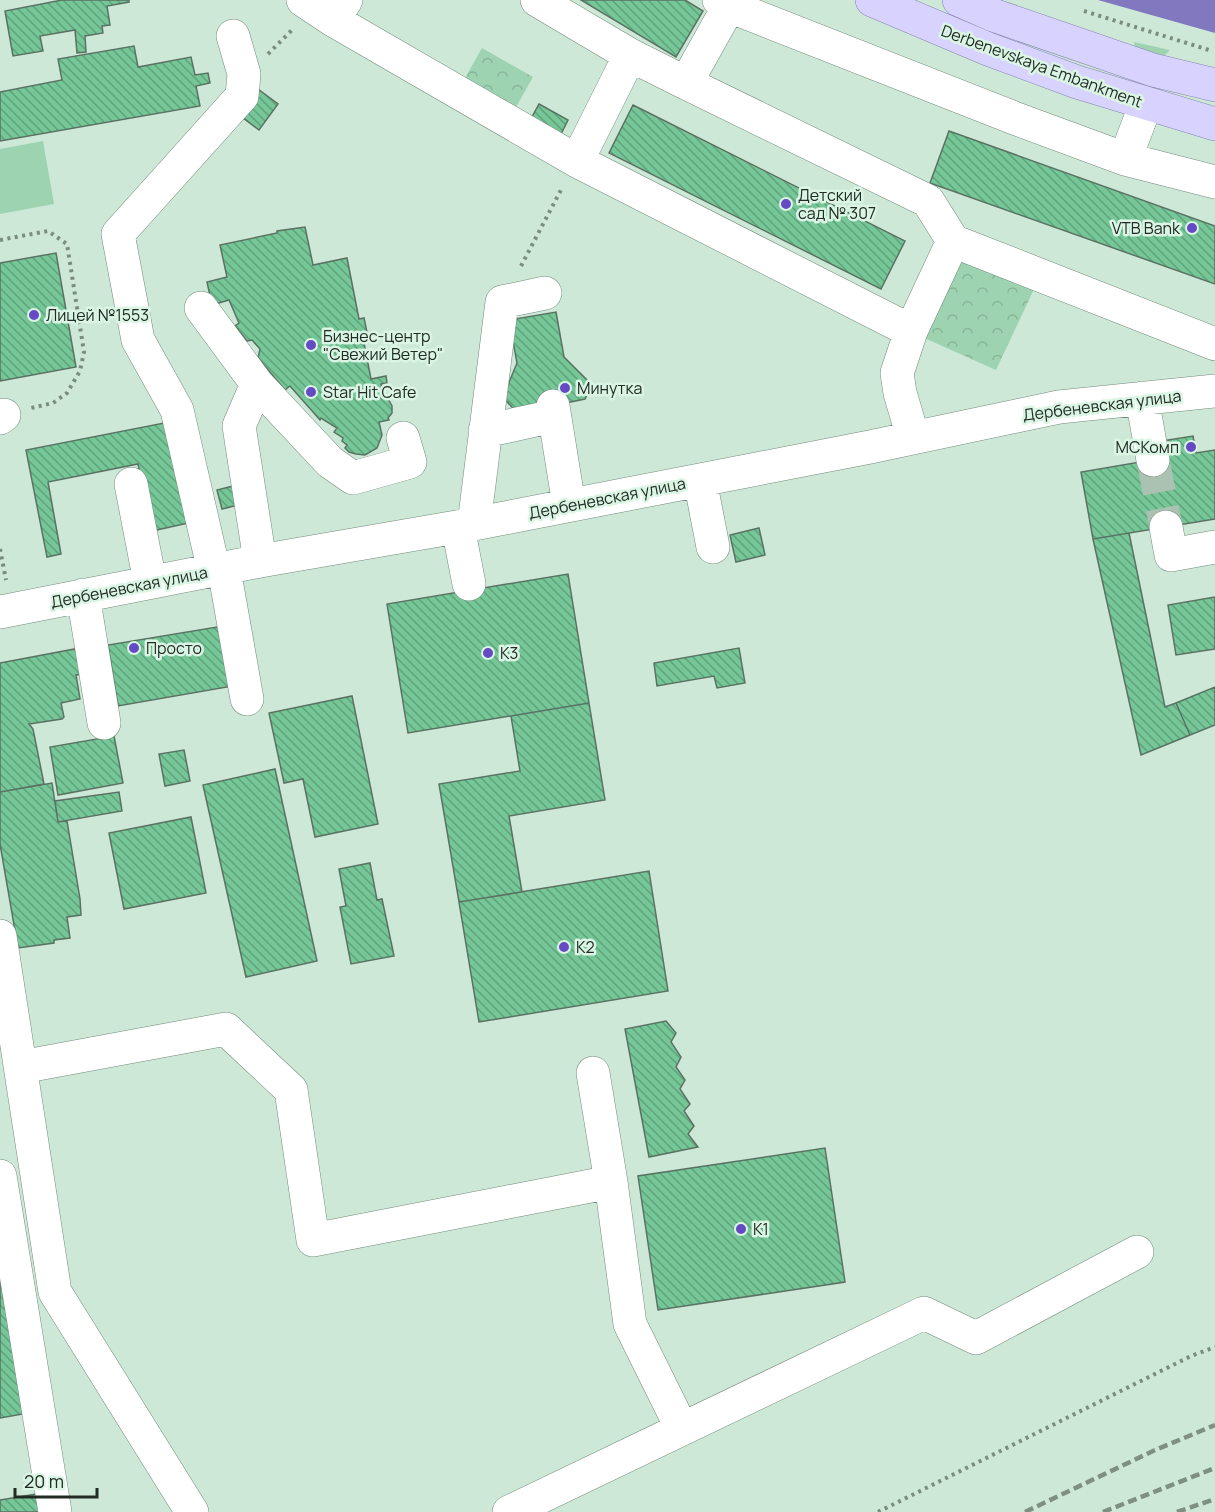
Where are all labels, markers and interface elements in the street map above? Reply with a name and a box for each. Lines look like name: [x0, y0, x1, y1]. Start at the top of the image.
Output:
street label: Derbenevskaya Embankment: [938, 19, 1146, 113]
place label: Детский сад № 307: [798, 184, 876, 224]
marker: Детский сад № 307: [779, 197, 793, 211]
place label: VTB Bank: [1112, 217, 1181, 239]
marker: VTB Bank: [1185, 221, 1199, 235]
place label: Лицей №1553: [46, 304, 149, 326]
marker: Лицей №1553: [27, 308, 41, 322]
place label: Бизнес-центр "Свежий Ветер": [323, 325, 443, 365]
marker: Бизнес-центр "Свежий Ветер": [304, 338, 318, 352]
place label: Минутка: [577, 377, 642, 399]
place label: Star Hit Cafe: [323, 381, 416, 403]
marker: Минутка: [558, 381, 572, 395]
street label: Дербеневская улица: [1021, 384, 1183, 426]
marker: Star Hit Cafe: [304, 385, 318, 399]
place label: МСКомп: [1116, 436, 1179, 458]
marker: МСКомп: [1184, 440, 1198, 454]
street label: Дербеневская улица: [527, 472, 687, 524]
street label: Дербеневская улица: [49, 561, 209, 613]
place label: Просто: [146, 637, 202, 659]
marker: Просто: [127, 641, 141, 655]
place label: К3: [500, 642, 518, 664]
marker: К3: [481, 646, 495, 660]
place label: К2: [576, 936, 595, 958]
marker: К2: [557, 940, 571, 954]
place label: К1: [753, 1218, 769, 1240]
marker: К1: [734, 1222, 748, 1236]
scale bar: [15, 1461, 98, 1499]
text: 20 m: [24, 1469, 64, 1493]

